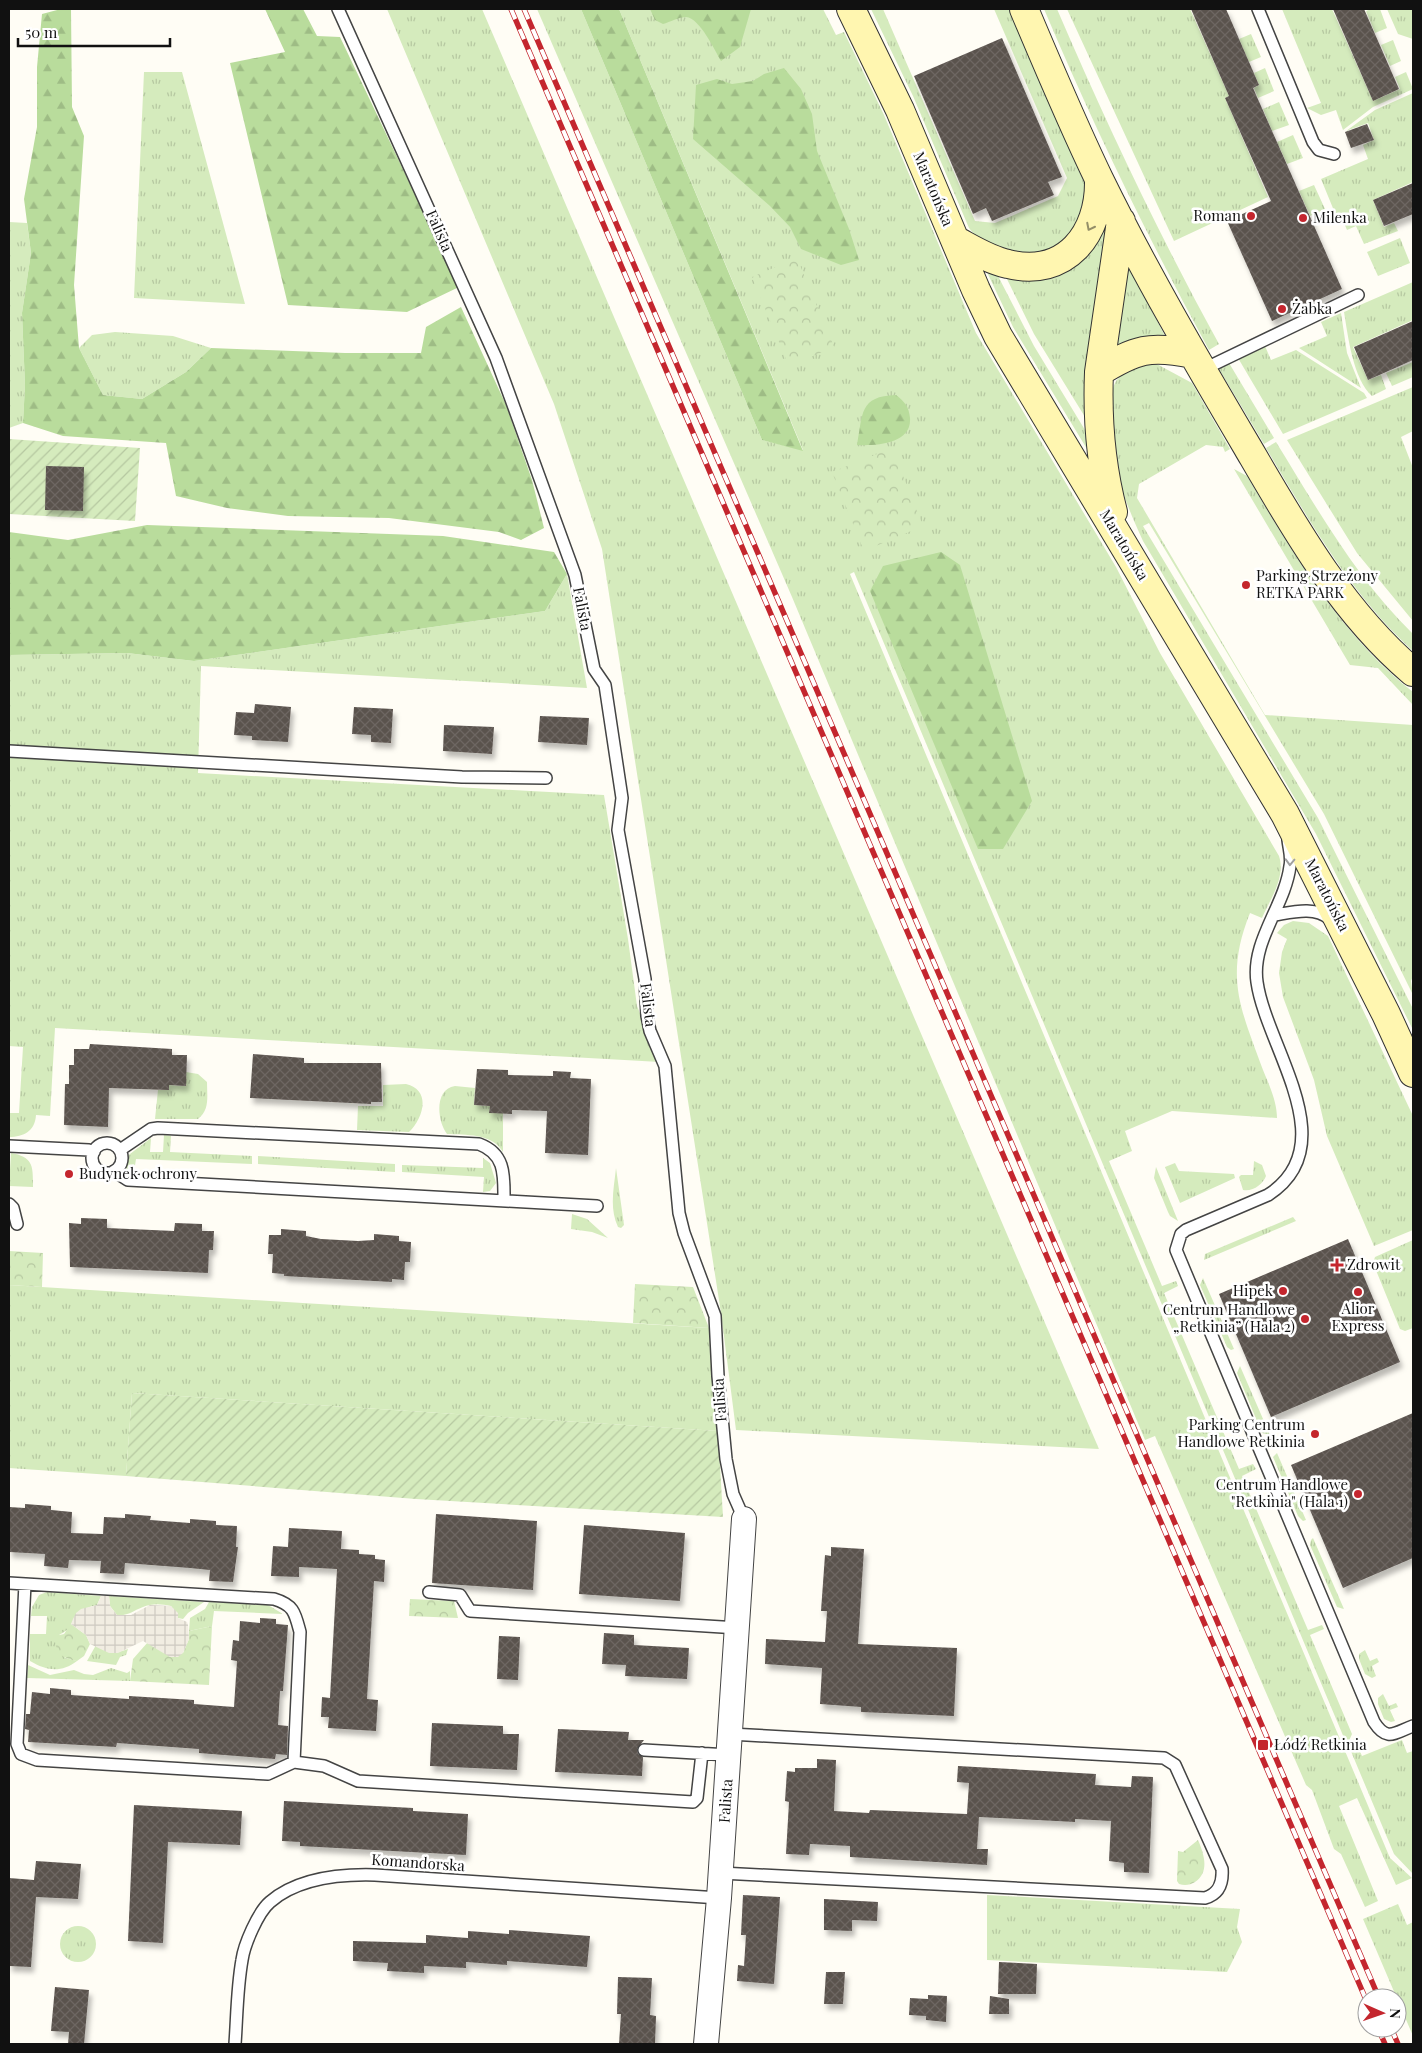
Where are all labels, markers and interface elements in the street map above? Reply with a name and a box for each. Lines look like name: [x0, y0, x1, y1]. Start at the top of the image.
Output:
scale bar: [18, 15, 170, 47]
text: 50 m: [25, 22, 58, 42]
street label: Maratońska: [909, 148, 959, 230]
place label: Roman: [1193, 205, 1241, 225]
street label: Falista: [422, 206, 458, 255]
place label: Milenka: [1313, 207, 1367, 227]
marker: Roman: [1245, 210, 1257, 222]
marker: Milenka: [1297, 212, 1309, 224]
one-way arrow: [1086, 222, 1096, 231]
place label: Żabka: [1292, 298, 1333, 318]
marker: Żabka: [1276, 303, 1288, 315]
street label: Maratońska: [1096, 505, 1154, 584]
place label: Parking Strzeżony RETKA PARK: [1256, 565, 1379, 602]
marker: Parking Strzeżony RETKA PARK: [1240, 579, 1252, 591]
street label: Falista: [569, 585, 597, 633]
street label: Maratońska: [1301, 855, 1355, 935]
one-way arrow: [1284, 858, 1295, 866]
street label: Falista: [636, 982, 662, 1028]
place label: Budynek ochrony: [79, 1163, 197, 1183]
marker: Budynek ochrony: [63, 1168, 75, 1180]
place label: Zdrowit: [1347, 1254, 1401, 1274]
marker: Zdrowit: [1331, 1259, 1343, 1271]
place label: Hipek: [1233, 1280, 1274, 1300]
marker: Hipek: [1277, 1285, 1289, 1297]
marker: Alior Express: [1352, 1286, 1364, 1298]
place label: Alior Express: [1331, 1298, 1385, 1335]
place label: Centrum Handlowe „Retkinia” (Hala 2): [1163, 1299, 1295, 1336]
marker: Centrum Handlowe „Retkinia” (Hala 2): [1299, 1313, 1311, 1325]
street label: Falista: [707, 1377, 731, 1423]
place label: Parking Centrum Handlowe Retkinia: [1177, 1414, 1306, 1451]
marker: Parking Centrum Handlowe Retkinia: [1309, 1428, 1321, 1440]
place label: Centrum Handlowe "Retkinia" (Hala 1): [1216, 1474, 1348, 1511]
marker: Centrum Handlowe "Retkinia" (Hala 1): [1352, 1488, 1364, 1500]
place label: Łódź Retkinia: [1274, 1734, 1367, 1754]
marker: Łódź Retkinia: [1256, 1738, 1270, 1752]
street label: Falista: [713, 1778, 737, 1824]
street label: Komandorska: [371, 1849, 466, 1875]
north arrow: [1357, 1988, 1407, 2038]
text: N: [1386, 2008, 1405, 2019]

